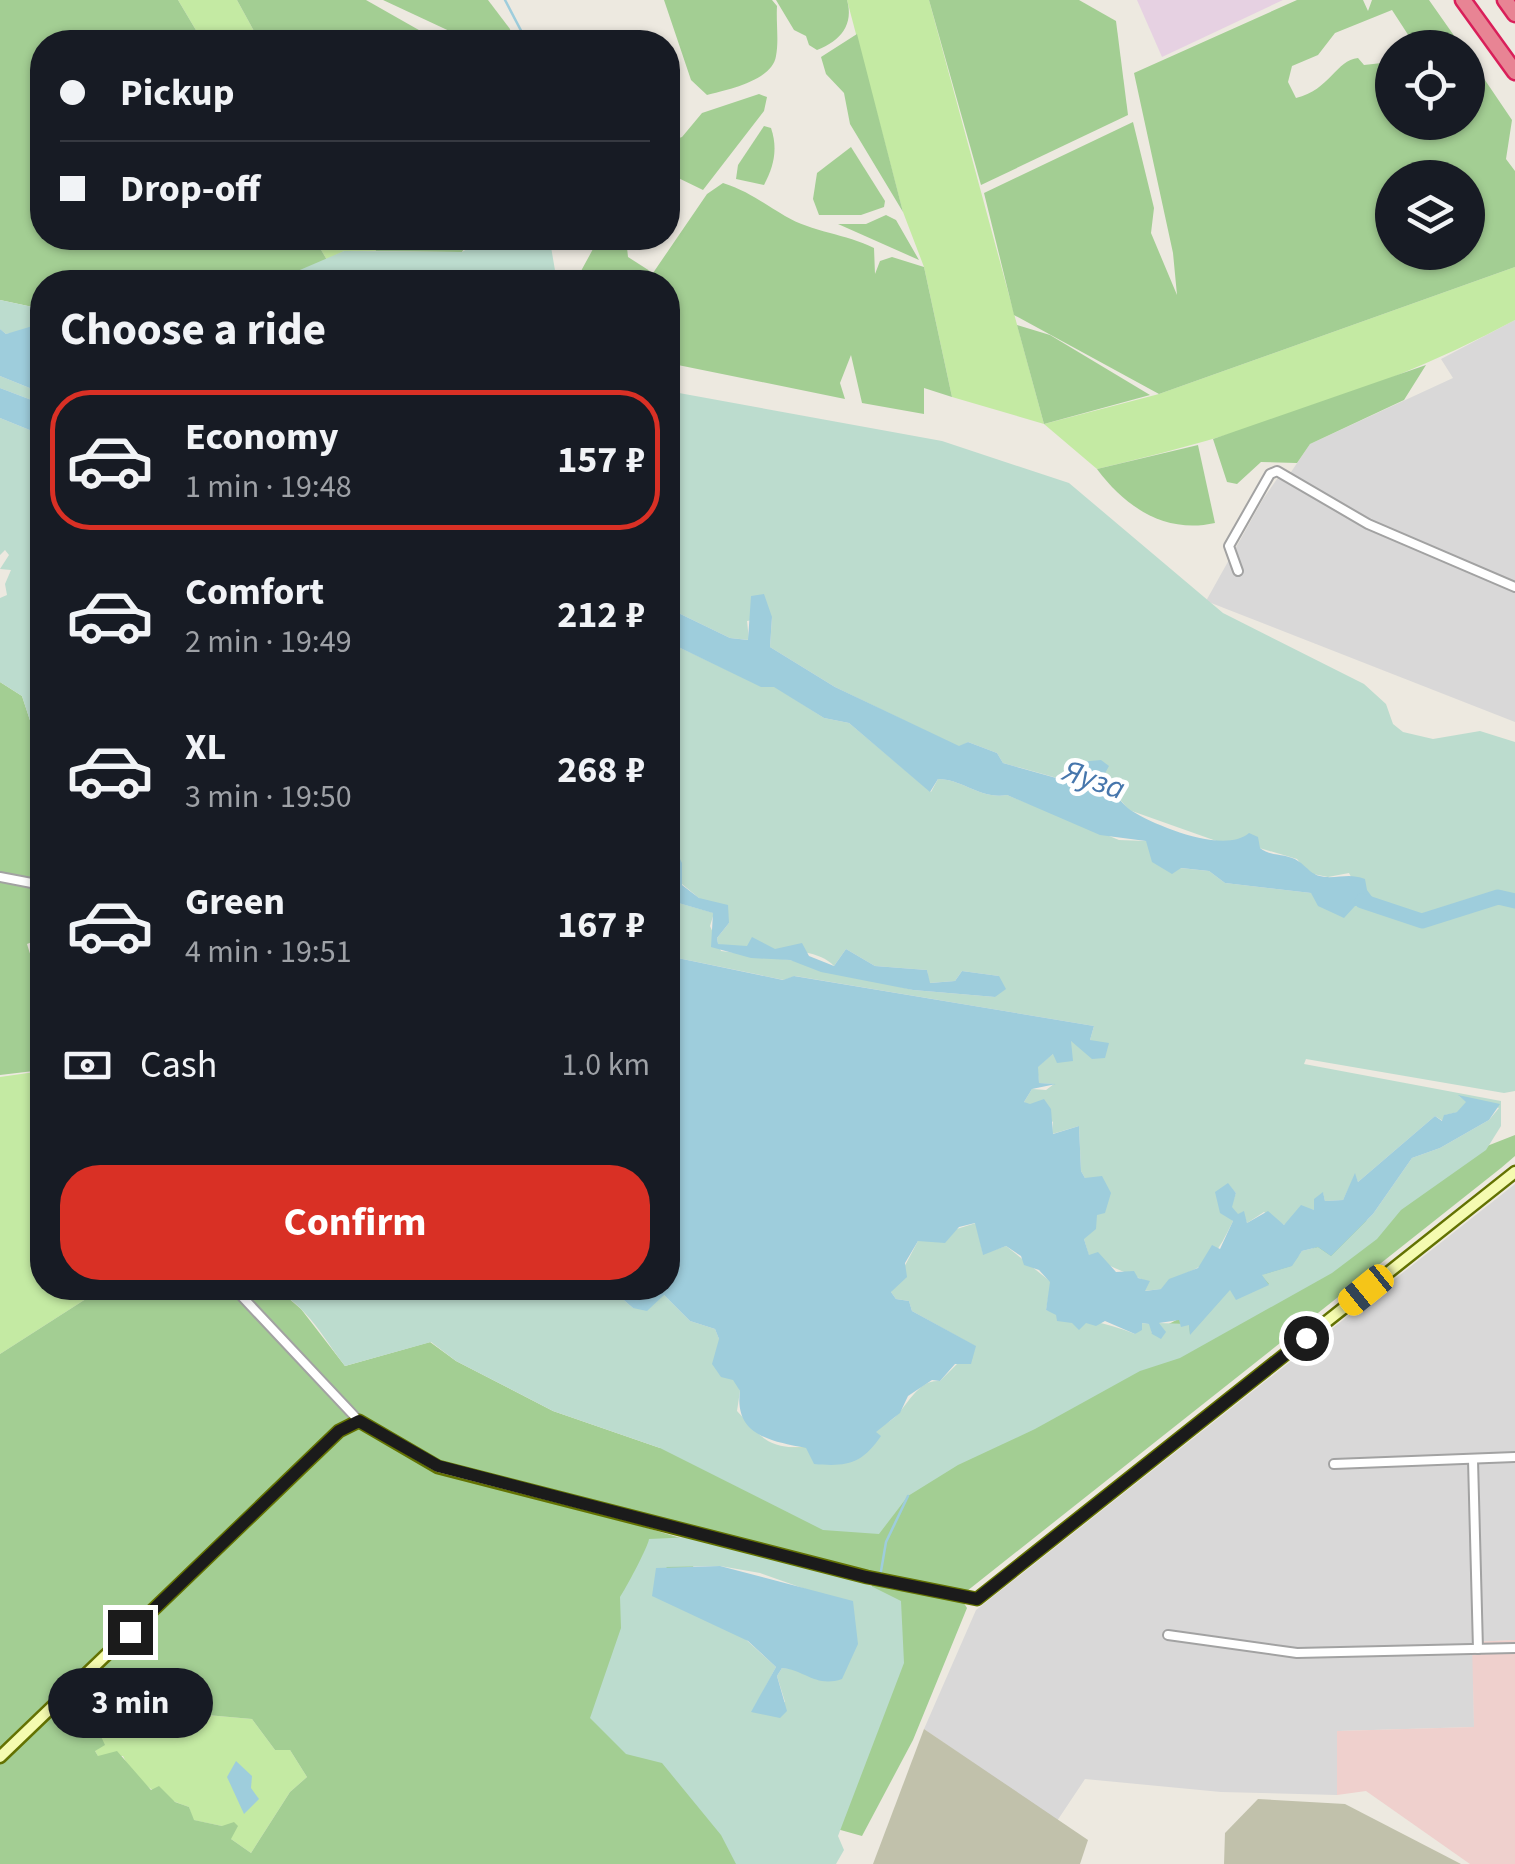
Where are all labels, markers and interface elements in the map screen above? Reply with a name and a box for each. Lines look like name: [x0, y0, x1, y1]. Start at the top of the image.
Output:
map controls: [1375, 30, 1485, 270]
button: locate: [1375, 30, 1485, 140]
text: Pickup: [120, 66, 234, 120]
button: layers: [1375, 160, 1485, 270]
text: Drop-off: [120, 162, 260, 216]
text: Choose a ride: [60, 298, 326, 362]
text: Economy: [185, 410, 338, 464]
icon: car: [65, 415, 155, 505]
text: 157 ₽: [557, 433, 645, 487]
text: 1 min · 19:48: [185, 464, 352, 510]
text: Comfort: [185, 565, 324, 619]
icon: car: [65, 570, 155, 660]
text: 212 ₽: [557, 588, 645, 642]
text: 2 min · 19:49: [185, 619, 352, 665]
text: XL: [185, 720, 226, 774]
icon: car: [65, 725, 155, 815]
text: 268 ₽: [557, 743, 645, 797]
water label: Яуза: [1056, 748, 1131, 812]
text: 3 min · 19:50: [185, 774, 352, 820]
text: Green: [185, 875, 285, 929]
icon: car: [65, 880, 155, 970]
text: 167 ₽: [557, 898, 645, 952]
text: 4 min · 19:51: [185, 929, 352, 975]
icon: cash: [60, 1038, 115, 1093]
text: Cash: [140, 1038, 217, 1092]
text: 1.0 km: [561, 1042, 650, 1088]
button: Confirm: [60, 1165, 650, 1280]
car: [1333, 1259, 1399, 1321]
route start: [1284, 1316, 1329, 1361]
route end: [108, 1610, 153, 1655]
callout: 3 min: [48, 1667, 212, 1737]
text: 3 min: [92, 1680, 169, 1726]

